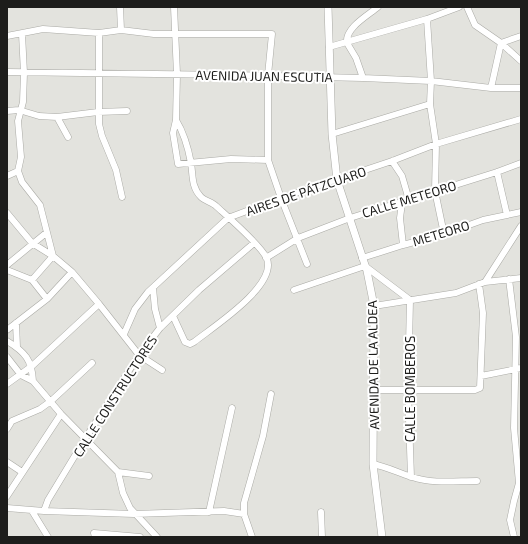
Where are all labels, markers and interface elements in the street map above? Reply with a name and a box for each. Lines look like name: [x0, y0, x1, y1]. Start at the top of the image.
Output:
street label: AVENIDA JUAN ESCUTIA: [195, 67, 333, 85]
street label: AIRES DE PÁTZCUARO: [244, 162, 368, 219]
street label: CALLE METEORO: [360, 177, 458, 221]
street label: METEORO: [411, 217, 471, 249]
street label: AVENIDA DE LA ALDEA: [364, 300, 382, 430]
street label: CALLE CONSTRUCTORES: [70, 332, 160, 460]
street label: CALLE BOMBEROS: [402, 336, 418, 442]

